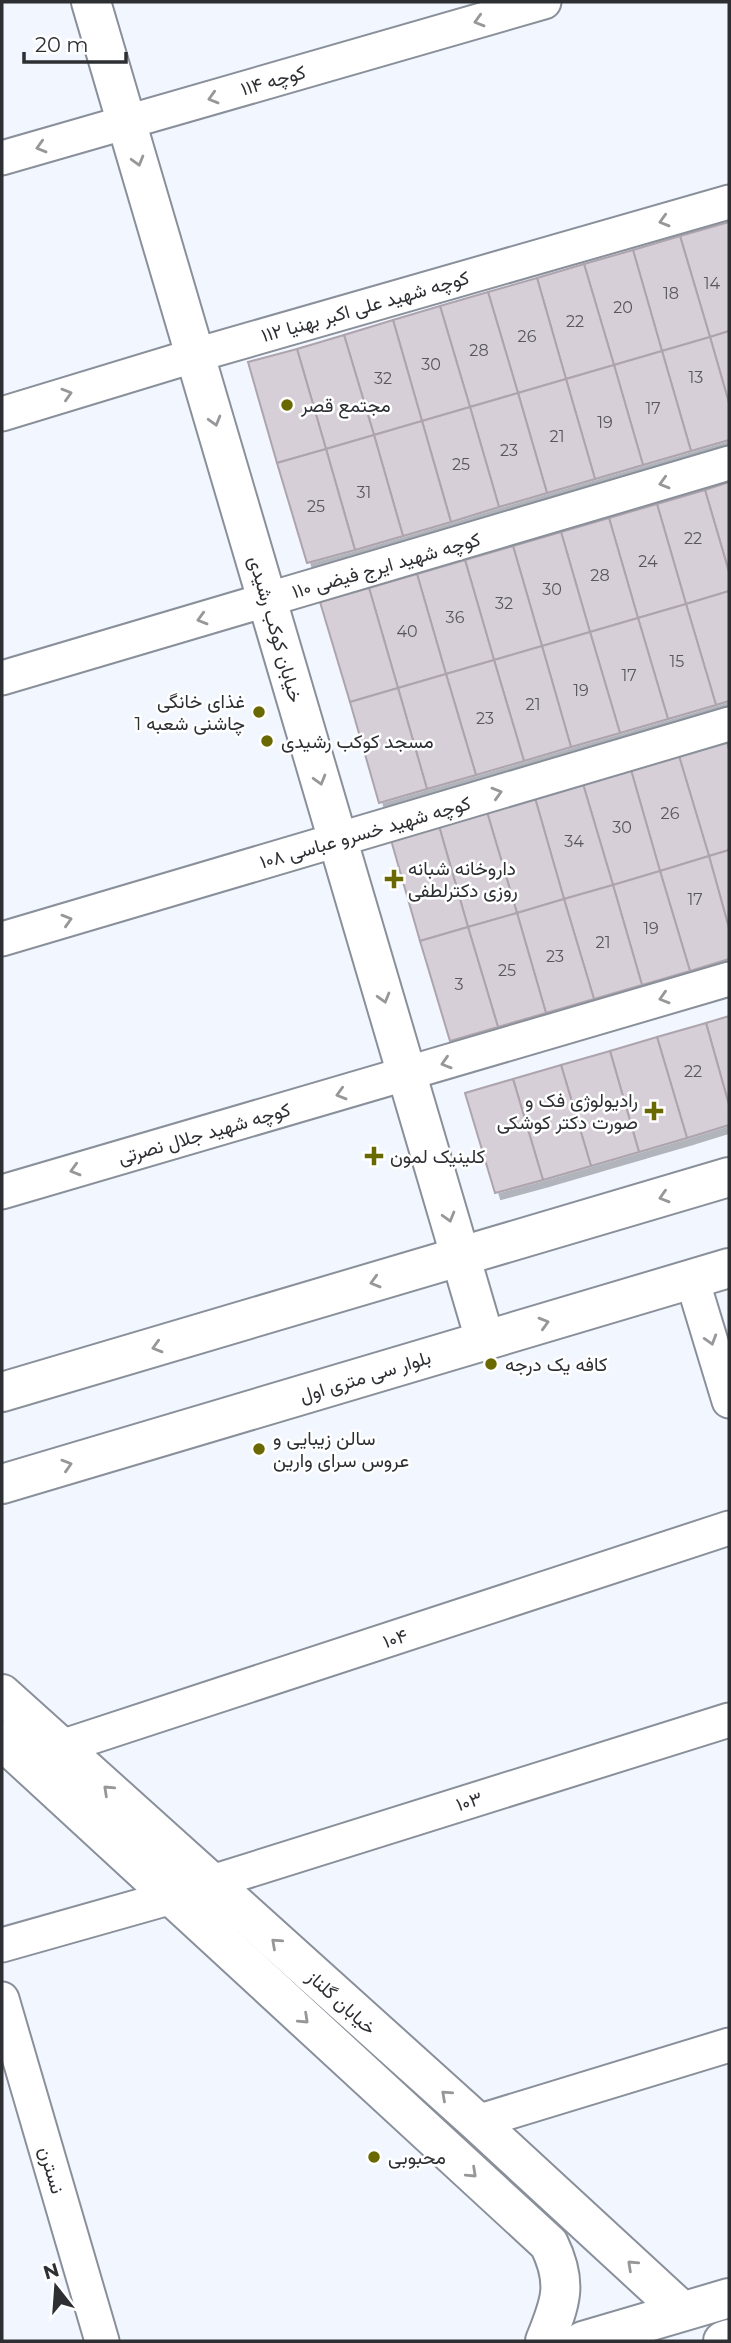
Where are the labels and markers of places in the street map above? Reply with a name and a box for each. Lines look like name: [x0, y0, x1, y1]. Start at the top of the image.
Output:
place label: مجتمع قصر: [300, 394, 391, 419]
marker: مجتمع قصر: [279, 397, 295, 413]
place label: غذای خانگی چاشنی شعبه 1: [134, 690, 245, 737]
marker: غذای خانگی چاشنی شعبه 1: [251, 704, 267, 720]
place label: مسجد کوکب رشیدی: [281, 730, 434, 753]
marker: مسجد کوکب رشیدی: [259, 733, 275, 749]
place label: داروخانه شبانه روزی دکترلطفی: [408, 857, 518, 902]
marker: داروخانه شبانه روزی دکترلطفی: [386, 871, 402, 887]
place label: رادیولوژی فک و صورت دکتر کوشکی: [497, 1089, 638, 1134]
marker: رادیولوژی فک و صورت دکتر کوشکی: [644, 1101, 664, 1121]
place label: کلینیک لمون: [390, 1145, 485, 1168]
marker: کلینیک لمون: [364, 1146, 384, 1166]
place label: کافه یک درجه: [505, 1353, 607, 1376]
marker: کافه یک درجه: [483, 1356, 499, 1372]
place label: سالن زیبایی‌ و عروس سرای وارین: [273, 1427, 409, 1472]
marker: سالن زیبایی‌ و عروس سرای وارین: [251, 1441, 267, 1457]
place label: محبوبی: [388, 2146, 446, 2169]
marker: محبوبی: [366, 2149, 382, 2165]

